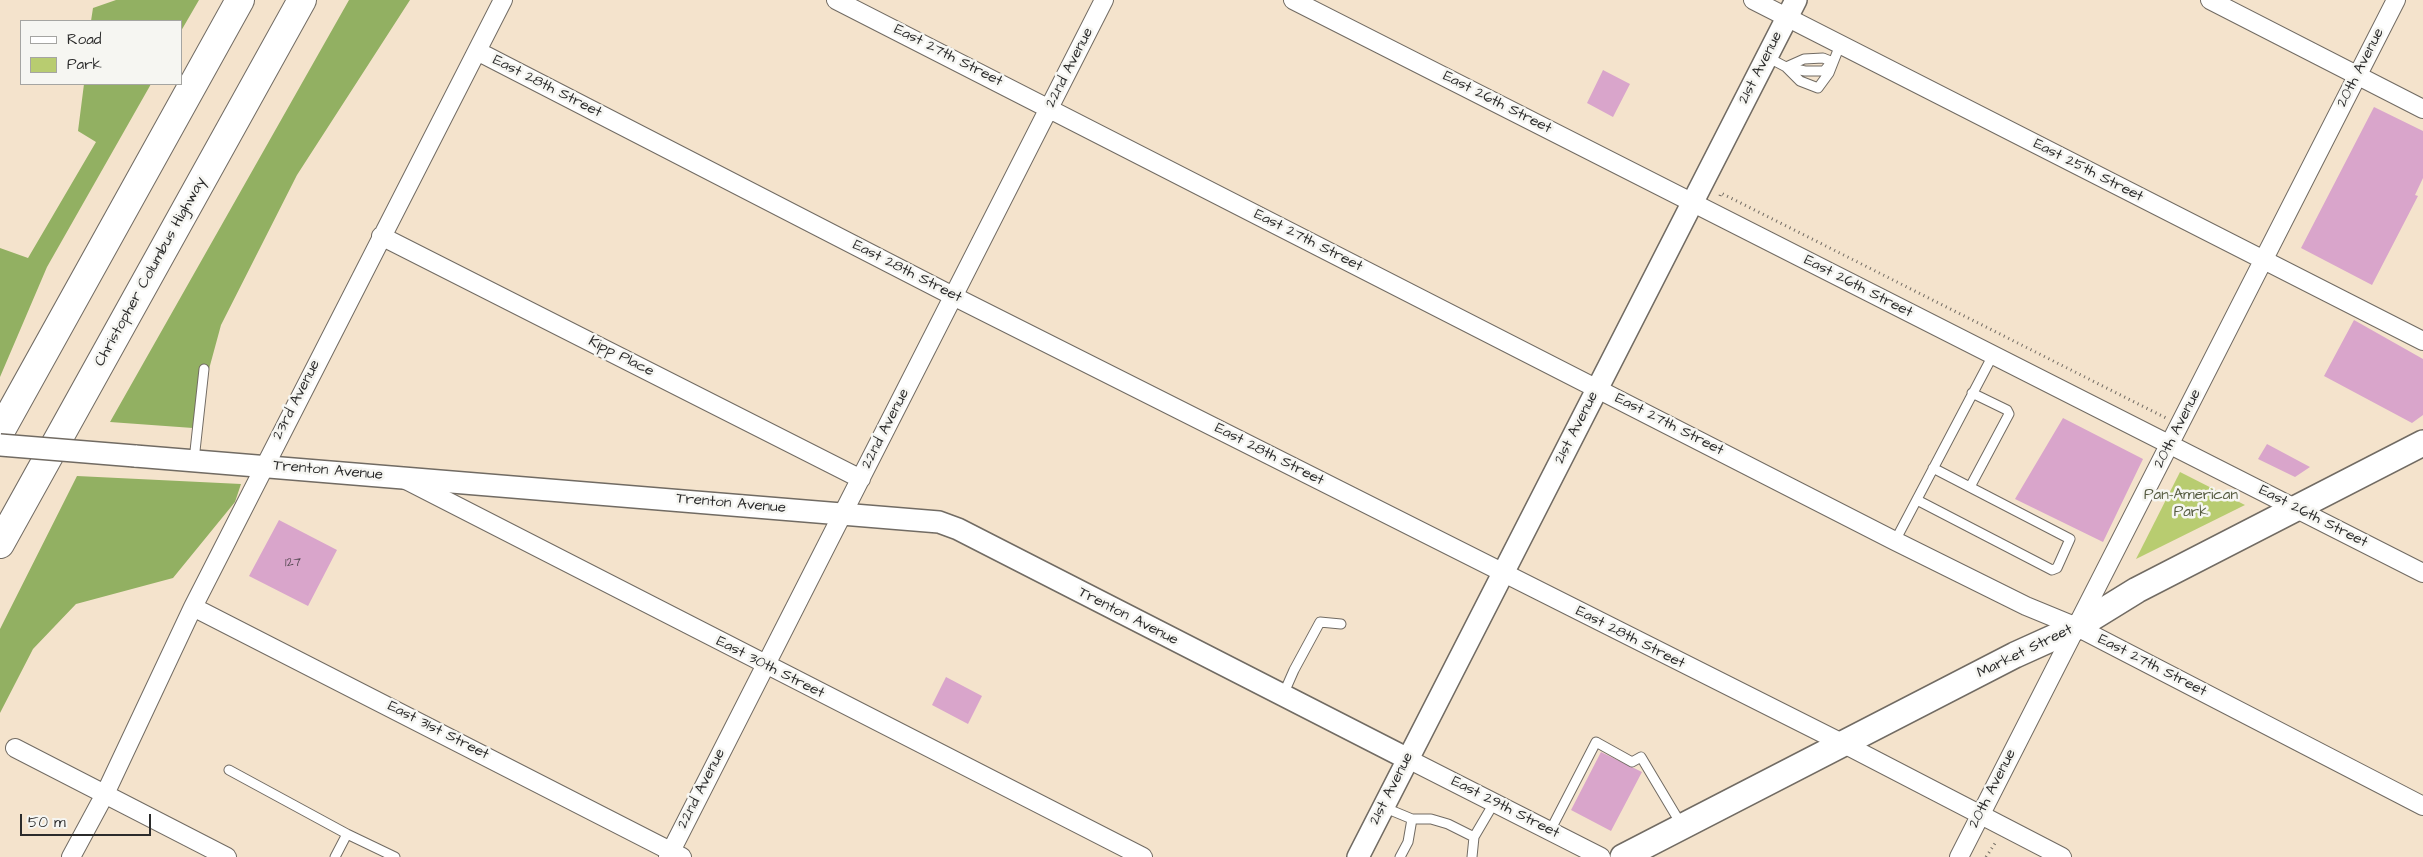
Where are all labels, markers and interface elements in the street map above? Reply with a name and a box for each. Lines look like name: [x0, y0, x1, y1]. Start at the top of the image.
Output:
legend: [20, 20, 182, 85]
street label: East 27th Street: [891, 21, 1005, 91]
street label: 22nd Avenue: [1042, 25, 1098, 111]
street label: 20th Avenue: [2333, 25, 2389, 111]
text: Road: [67, 29, 101, 50]
street label: 21st Avenue: [1735, 29, 1787, 107]
street label: East 28th Street: [489, 52, 605, 122]
text: Park: [67, 54, 102, 75]
street label: East 26th Street: [1440, 68, 1554, 138]
street label: East 25th Street: [2030, 135, 2146, 207]
street label: Christopher Columbus Highway: [91, 174, 211, 370]
street label: East 27th Street: [1251, 206, 1365, 276]
street label: East 28th Street: [849, 237, 965, 307]
street label: East 26th Street: [1801, 252, 1915, 322]
street label: Kipp Place: [585, 333, 657, 381]
street label: 23rd Avenue: [269, 357, 325, 443]
street label: 22nd Avenue: [858, 386, 914, 472]
street label: 20th Avenue: [2150, 386, 2206, 472]
street label: 21st Avenue: [1551, 389, 1603, 467]
street label: East 27th Street: [1612, 390, 1726, 460]
street label: East 28th Street: [1211, 420, 1327, 490]
street label: Trenton Avenue: [272, 457, 384, 485]
street label: East 26th Street: [2256, 482, 2370, 552]
park label: Pan-American Park: [2144, 487, 2238, 522]
street label: Trenton Avenue: [675, 490, 787, 518]
house number: 127: [285, 556, 301, 570]
street label: Trenton Avenue: [1075, 584, 1181, 650]
street label: East 28th Street: [1572, 603, 1688, 673]
street label: Market Street: [1974, 621, 2076, 683]
street label: East 27th Street: [2095, 631, 2209, 701]
street label: East 30th Street: [713, 633, 827, 703]
street label: East 31st Street: [384, 698, 492, 764]
street label: 22nd Avenue: [674, 746, 730, 832]
street label: 20th Avenue: [1965, 746, 2021, 832]
street label: 21st Avenue: [1366, 750, 1418, 828]
street label: East 29th Street: [1448, 773, 1562, 843]
scale bar: [22, 804, 154, 836]
text: 50 m: [28, 812, 66, 833]

